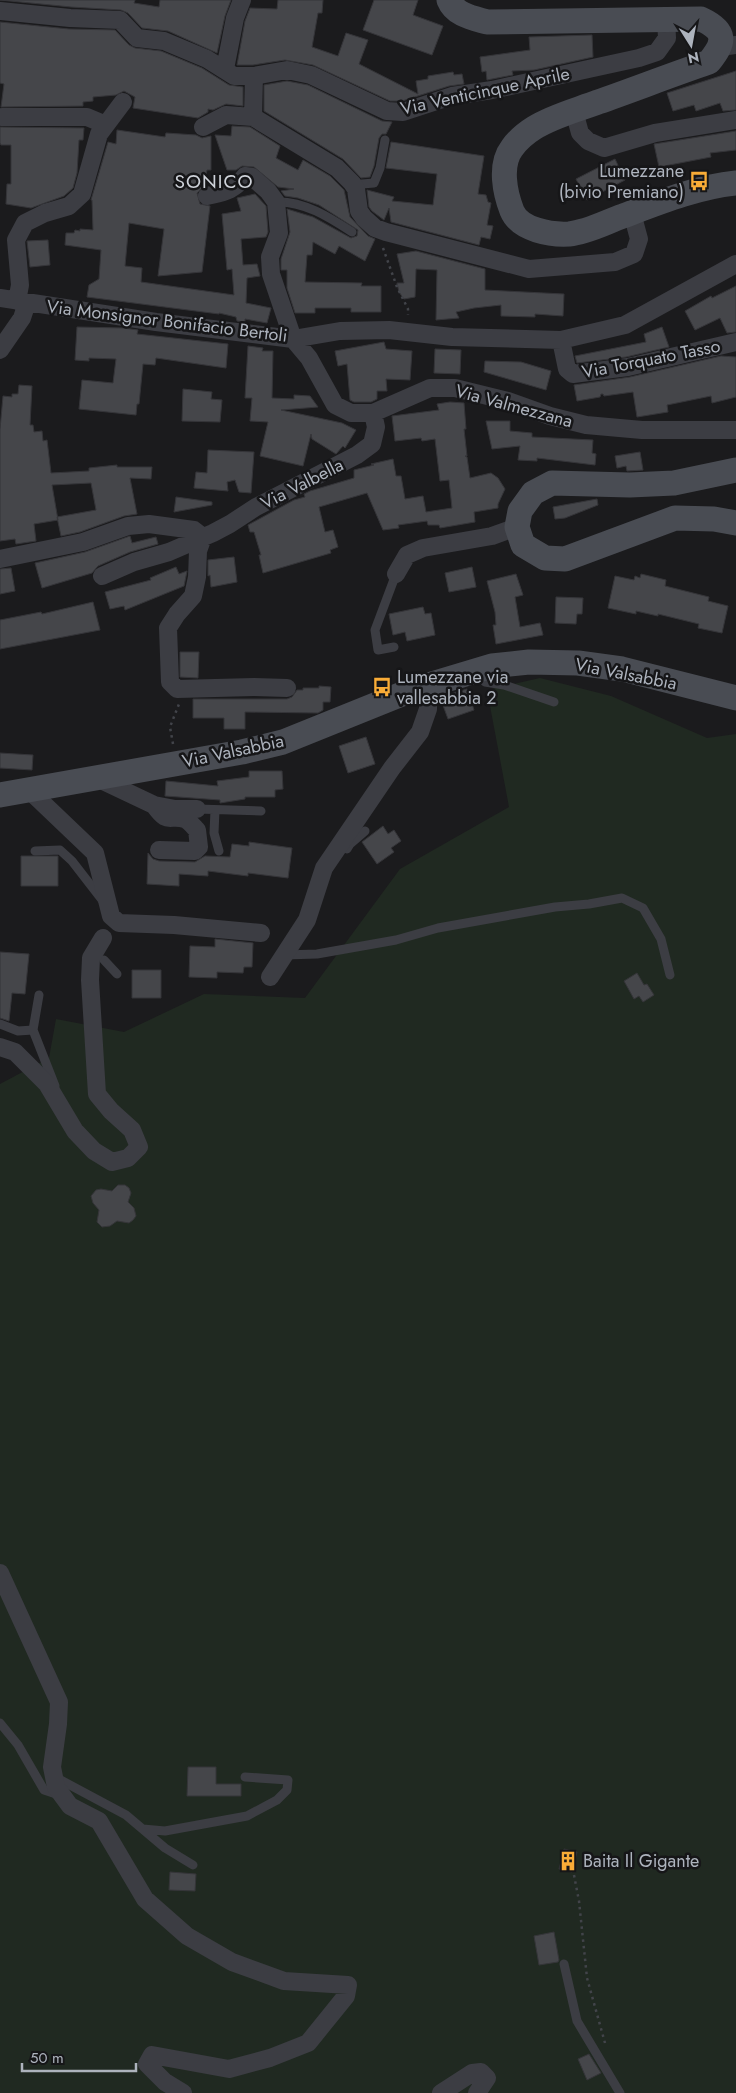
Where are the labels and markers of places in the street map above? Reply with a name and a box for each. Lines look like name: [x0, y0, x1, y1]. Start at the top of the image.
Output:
place label: Lumezzane (bivio Premiano): [559, 158, 684, 205]
bus stop icon: Lumezzane (bivio Premiano): [688, 170, 710, 192]
place label: Lumezzane via vallesabbia 2: [397, 664, 508, 711]
bus stop icon: Lumezzane via vallesabbia 2: [371, 676, 393, 698]
place label: Baita Il Gigante: [583, 1848, 699, 1874]
building icon: Baita Il Gigante: [557, 1850, 579, 1872]

